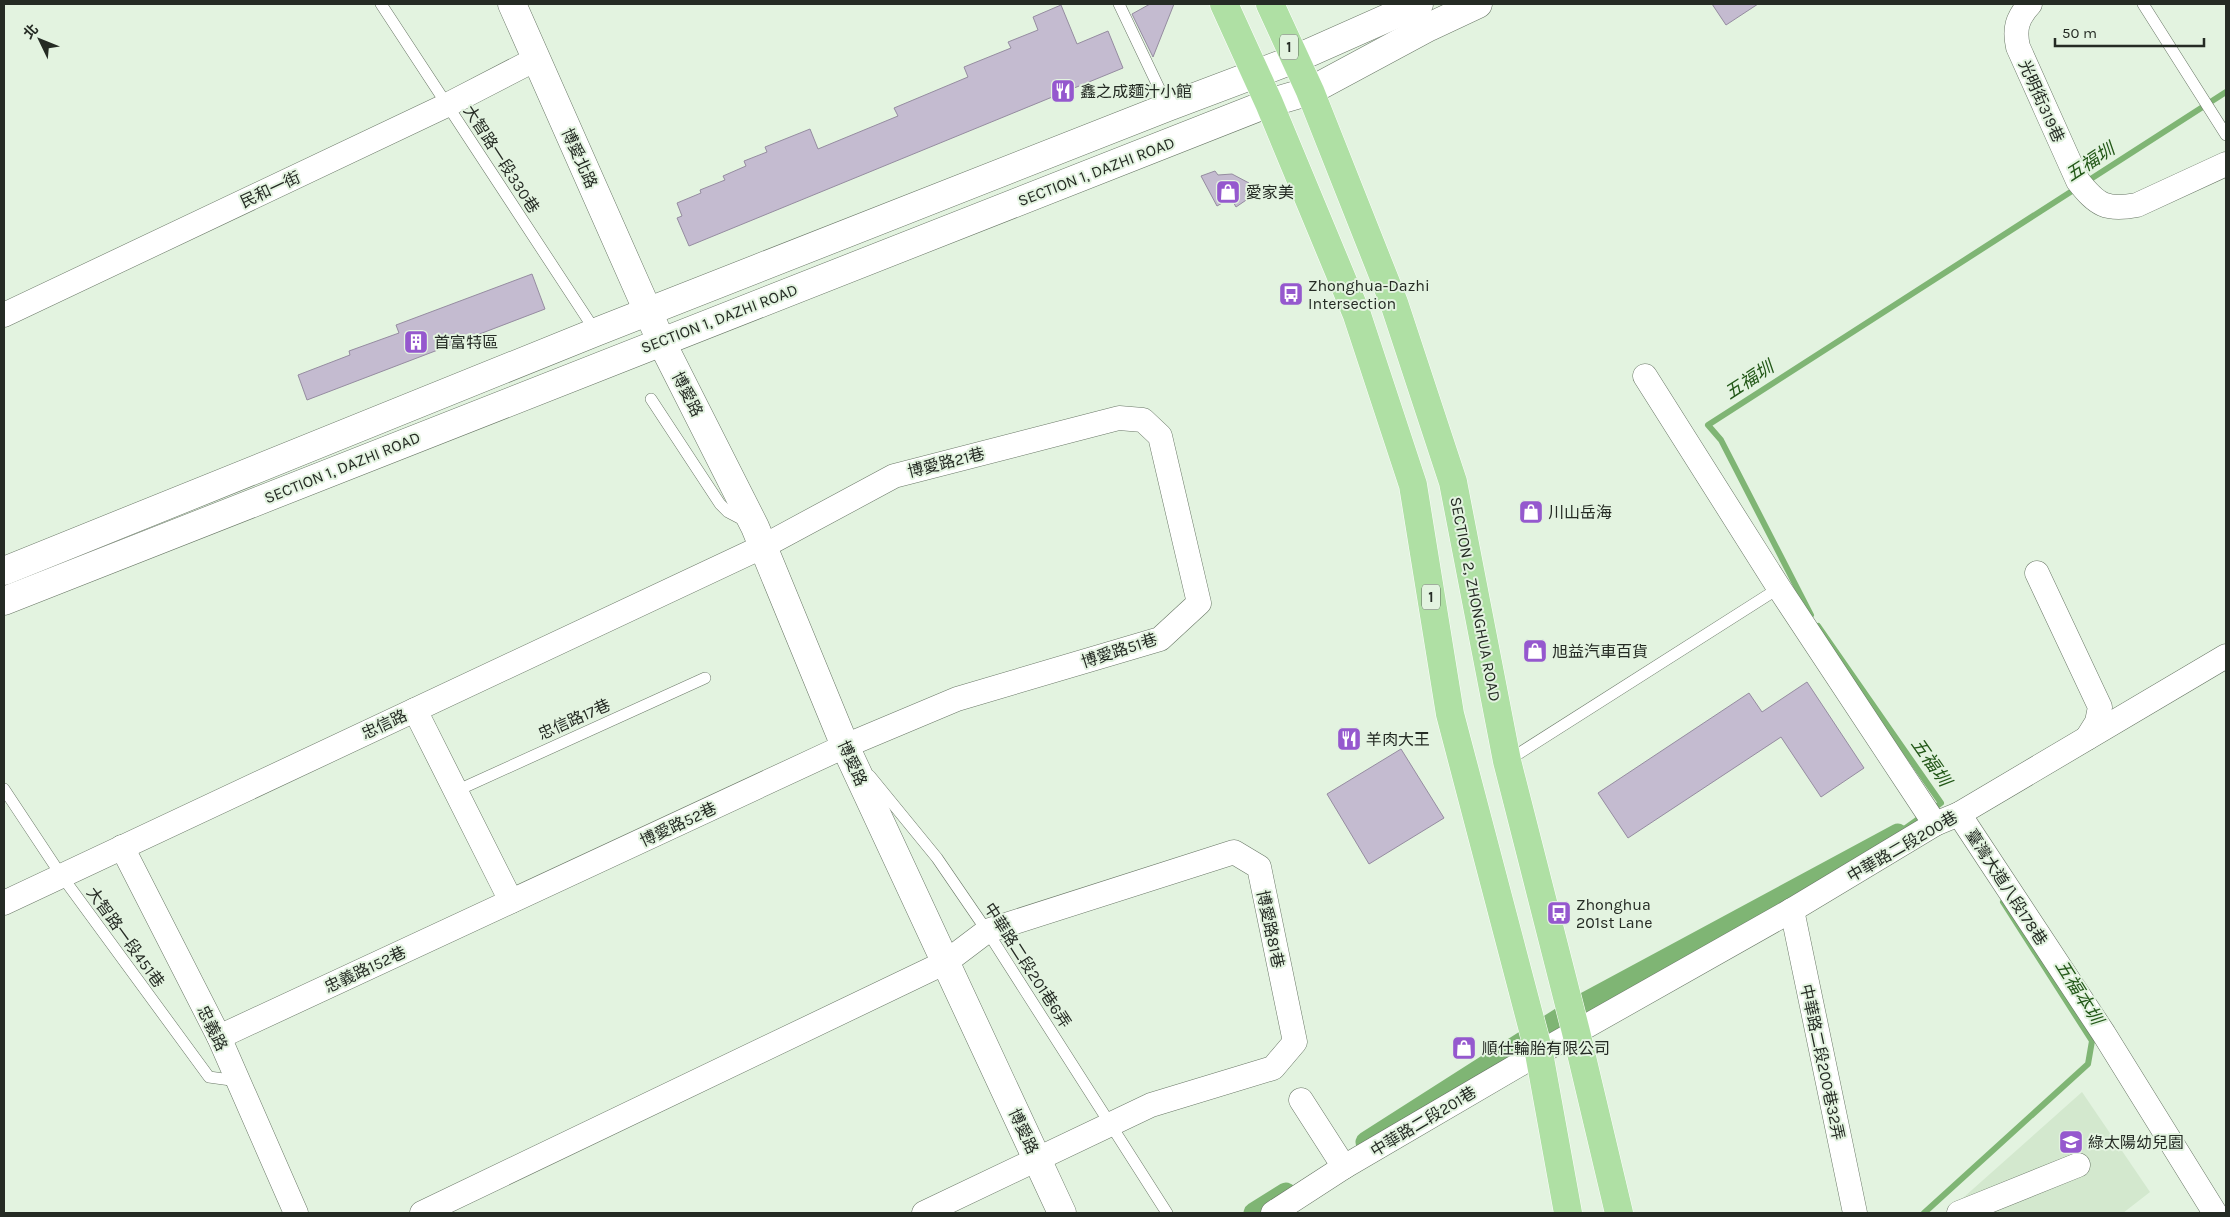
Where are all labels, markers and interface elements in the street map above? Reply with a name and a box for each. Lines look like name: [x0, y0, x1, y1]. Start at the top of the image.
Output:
north arrow: [15, 15, 65, 65]
scale bar: [2055, 15, 2204, 47]
text: 北: [20, 21, 42, 42]
text: 50 m: [2062, 24, 2097, 42]
road number: 1: [1280, 34, 1298, 60]
street label: 光明街319巷: [2015, 57, 2068, 145]
restaurant icon: 鑫之成麵汁小館: [1050, 78, 1076, 104]
place label: 鑫之成麵汁小館: [1080, 82, 1192, 101]
street label: 大智路一段330巷: [460, 102, 543, 217]
street label: 博愛北路: [558, 125, 601, 191]
street label: SECTION 1, DAZHI ROAD: [1015, 133, 1177, 210]
water label: 五福圳: [2061, 136, 2121, 186]
street label: 民和一街: [237, 167, 303, 212]
shop icon: 愛家美: [1215, 179, 1241, 205]
place label: 愛家美: [1246, 183, 1294, 202]
place label: Zhonghua-Dazhi Intersection: [1308, 276, 1430, 313]
street label: SECTION 1, DAZHI ROAD: [638, 280, 800, 357]
bus stop icon: Zhonghua-Dazhi Intersection: [1278, 281, 1304, 307]
building icon: 首富特區: [403, 329, 429, 355]
place label: 首富特區: [434, 333, 498, 352]
water label: 五福圳: [1720, 354, 1780, 404]
street label: 博愛路: [668, 369, 707, 420]
street label: SECTION 1, DAZHI ROAD: [261, 427, 423, 507]
street label: 博愛路21巷: [906, 444, 987, 481]
street label: SECTION 2, ZHONGHUA ROAD: [1446, 495, 1505, 703]
shop icon: 川山岳海: [1518, 499, 1544, 525]
place label: 川山岳海: [1548, 503, 1612, 522]
road number: 1: [1422, 584, 1440, 610]
street label: 博愛路51巷: [1079, 629, 1159, 672]
shop icon: 旭益汽車百貨: [1522, 638, 1548, 664]
place label: 旭益汽車百貨: [1552, 642, 1648, 661]
street label: 忠信路17巷: [535, 695, 613, 744]
street label: 忠信路: [358, 706, 410, 743]
restaurant icon: 羊肉大王: [1336, 726, 1362, 752]
place label: 羊肉大王: [1366, 730, 1430, 749]
water label: 五福圳: [1907, 734, 1957, 793]
street label: 博愛路: [834, 737, 871, 789]
street label: 博愛路52巷: [637, 798, 720, 850]
street label: 中華路二段200巷: [1844, 807, 1961, 886]
street label: 臺灣大道八段178巷: [1962, 826, 2051, 949]
street label: 大智路一段451巷: [83, 883, 168, 991]
street label: 博愛路81巷: [1253, 888, 1288, 970]
place label: Zhonghua 201st Lane: [1576, 895, 1652, 932]
street label: 中華路二段201巷6弄: [980, 899, 1075, 1031]
bus stop icon: Zhonghua 201st Lane: [1546, 900, 1572, 926]
street label: 忠義路152巷: [322, 942, 409, 997]
water label: 五福本圳: [2051, 956, 2109, 1031]
street label: 中華路二段200巷32弄: [1797, 982, 1848, 1142]
street label: 忠義路: [193, 1002, 232, 1054]
shop icon: 順仕輪胎有限公司: [1451, 1035, 1477, 1061]
place label: 順仕輪胎有限公司: [1482, 1039, 1610, 1058]
street label: 中華路二段201巷: [1367, 1082, 1480, 1160]
street label: 博愛路: [1005, 1105, 1042, 1157]
school or university icon: 綠太陽幼兒園: [2058, 1129, 2084, 1155]
place label: 綠太陽幼兒園: [2088, 1133, 2184, 1152]

